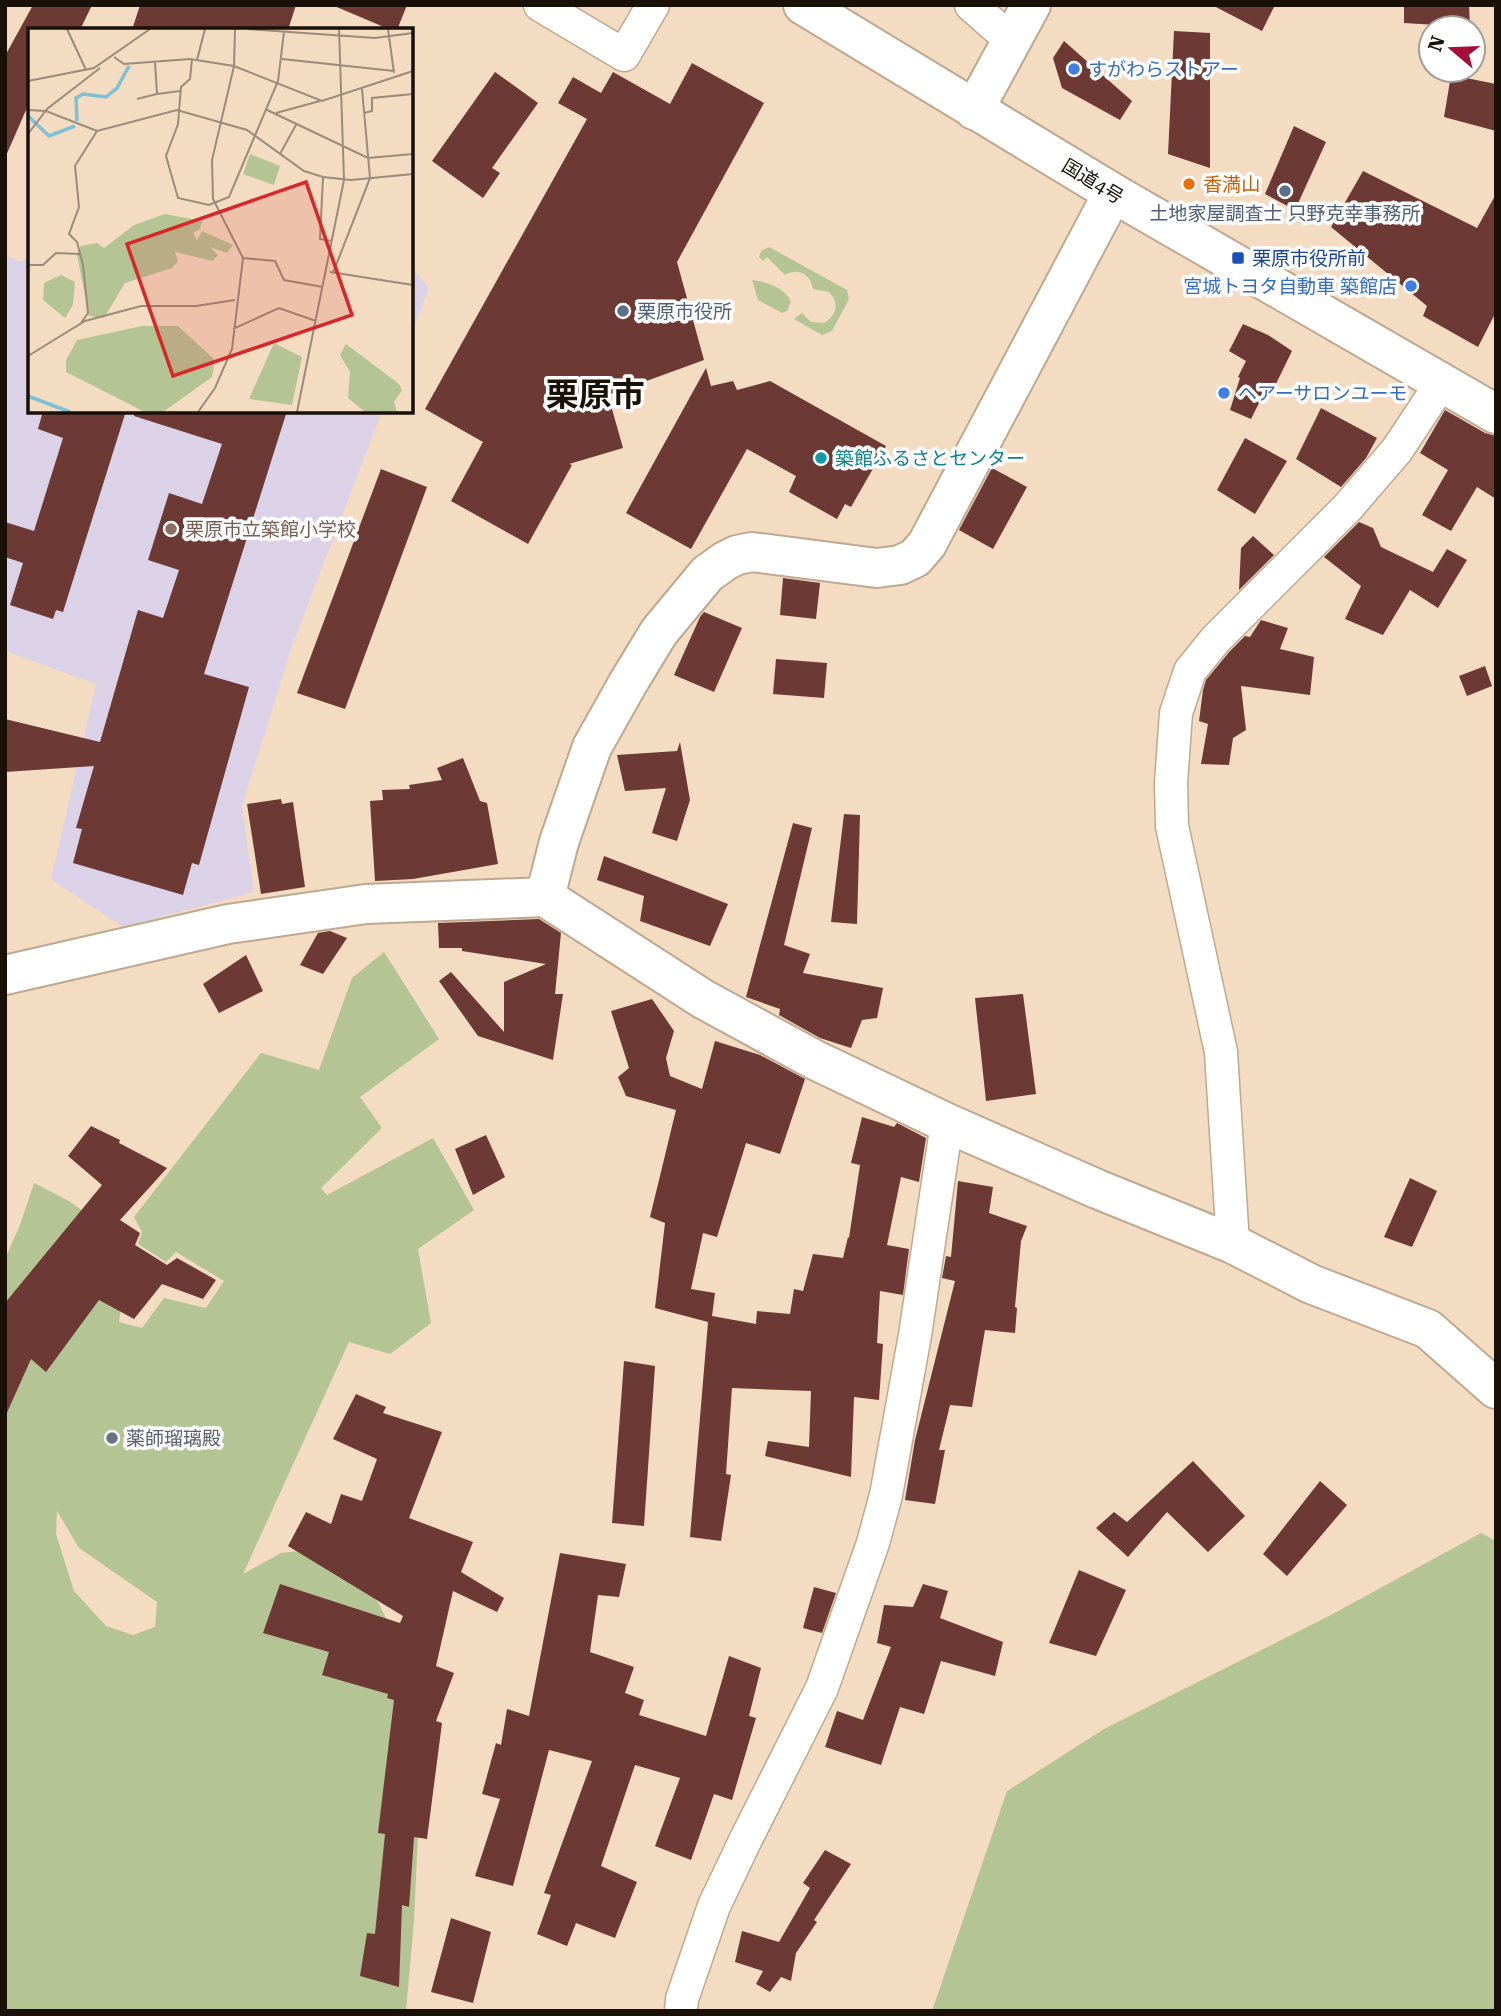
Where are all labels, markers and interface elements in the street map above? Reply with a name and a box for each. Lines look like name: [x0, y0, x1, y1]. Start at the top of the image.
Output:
north arrow: [1417, 14, 1487, 84]
inset map: [28, 28, 413, 413]
text: N: [1423, 33, 1450, 54]
place label: すがわらストアー: [1088, 58, 1239, 81]
marker: すがわらストアー: [1066, 61, 1082, 77]
street label: 国道4号: [1058, 154, 1128, 209]
place label: 香満山: [1203, 173, 1260, 196]
marker: 香満山: [1181, 176, 1197, 192]
marker: 土地家屋調査士 只野克幸事務所: [1277, 183, 1293, 199]
place label: 土地家屋調査士 只野克幸事務所: [1150, 202, 1420, 225]
place label: 栗原市役所前: [1252, 247, 1366, 270]
marker: 栗原市役所前: [1230, 250, 1246, 266]
place label: 宮城トヨタ自動車 築館店: [1183, 275, 1397, 298]
marker: 宮城トヨタ自動車 築館店: [1403, 278, 1419, 294]
place label: 栗原市役所: [637, 300, 732, 323]
marker: 栗原市役所: [615, 303, 631, 319]
district label: 栗原市: [546, 375, 645, 414]
place label: ヘアーサロンユーモ: [1238, 382, 1407, 405]
marker: ヘアーサロンユーモ: [1216, 385, 1232, 401]
place label: 築館ふるさとセンター: [835, 447, 1025, 470]
marker: 築館ふるさとセンター: [813, 450, 829, 466]
place label: 栗原市立築館小学校: [185, 518, 356, 541]
marker: 栗原市立築館小学校: [163, 521, 179, 537]
place label: 薬師瑠璃殿: [126, 1427, 221, 1450]
marker: 薬師瑠璃殿: [104, 1430, 120, 1446]

